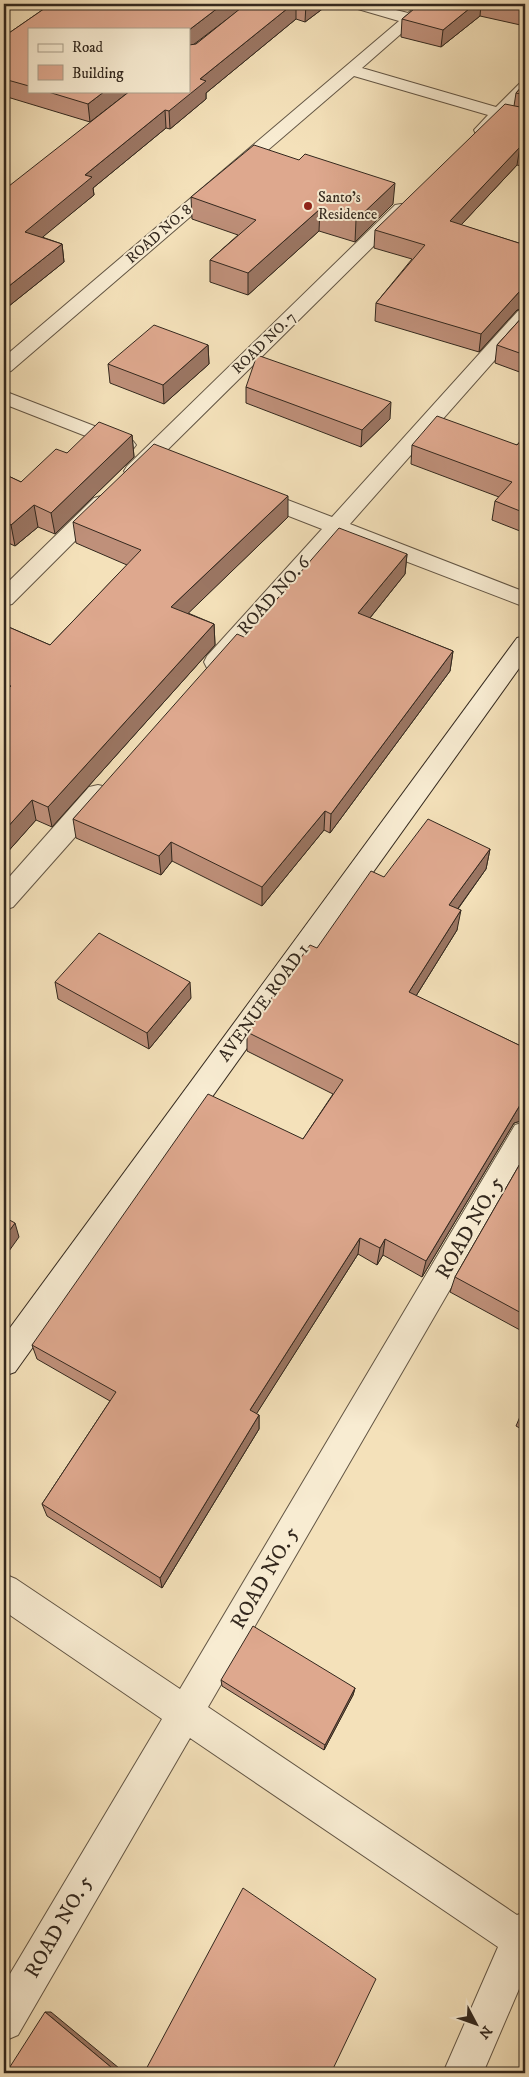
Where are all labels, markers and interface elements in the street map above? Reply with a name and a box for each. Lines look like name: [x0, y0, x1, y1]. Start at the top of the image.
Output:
legend: [28, 28, 190, 92]
text: Road: [72, 38, 104, 57]
text: Building: [72, 64, 124, 83]
place label: Santo's Residence: [318, 188, 377, 224]
street label: ROAD NO. 8: [122, 200, 196, 268]
marker: Santo's Residence: [302, 200, 314, 212]
street label: ROAD NO. 7: [228, 308, 300, 378]
street label: ROAD NO. 6: [233, 552, 315, 640]
street label: AVENUE ROAD 1: [214, 940, 314, 1066]
street label: ROAD NO. 5: [430, 1172, 510, 1284]
street label: ROAD NO. 5: [225, 1522, 305, 1634]
street label: ROAD NO. 5: [19, 1871, 99, 1983]
north arrow: [452, 2000, 502, 2050]
text: N: [474, 2022, 496, 2042]

